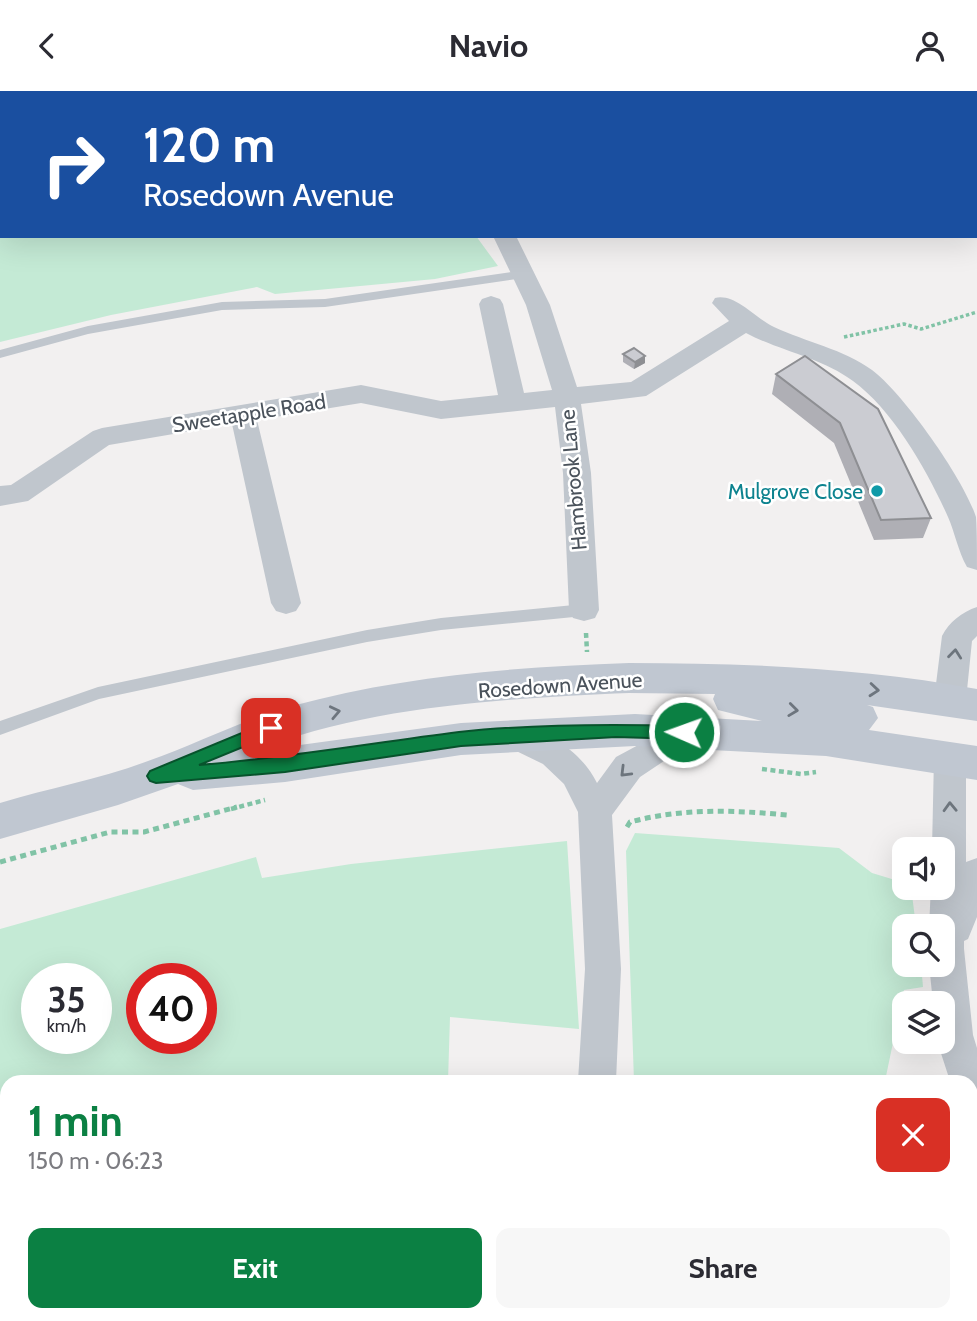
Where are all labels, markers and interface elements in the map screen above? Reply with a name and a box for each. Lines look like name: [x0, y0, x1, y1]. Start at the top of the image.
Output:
text: Navio: [449, 26, 528, 65]
icon: back: [28, 27, 66, 65]
icon: person: [911, 27, 949, 65]
text: 120 m: [143, 115, 275, 174]
icon: right: [28, 119, 119, 210]
text: Rosedown Avenue: [143, 175, 394, 214]
street label: Sweetapple Road: [170, 389, 328, 437]
street label: Hambrook Lane: [554, 408, 592, 552]
place label: Mulgrove Close: [728, 479, 863, 504]
marker: Mulgrove Close: [869, 483, 885, 499]
one-way arrow: [947, 649, 962, 660]
street label: Rosedown Avenue: [477, 667, 643, 703]
one-way arrow: [869, 682, 880, 697]
position arrow: [647, 695, 721, 769]
pin: [241, 698, 301, 758]
one-way arrow: [787, 703, 799, 718]
one-way arrow: [329, 706, 341, 721]
icon: arrive: [252, 709, 290, 747]
one-way arrow: [620, 763, 633, 776]
one-way arrow: [942, 802, 957, 813]
map controls: [892, 837, 955, 1054]
button: sound: [892, 837, 955, 900]
button: search: [892, 914, 955, 977]
speed limit sign: 40: [126, 963, 217, 1054]
text: 35: [48, 978, 85, 1021]
button: layers: [892, 991, 955, 1054]
text: km/h: [47, 1015, 86, 1037]
text: 1 min: [28, 1095, 123, 1147]
button: close: [876, 1098, 950, 1172]
text: 150 m · 06:23: [28, 1147, 164, 1175]
button: Exit: [28, 1228, 482, 1308]
button: Share: [496, 1228, 950, 1308]

